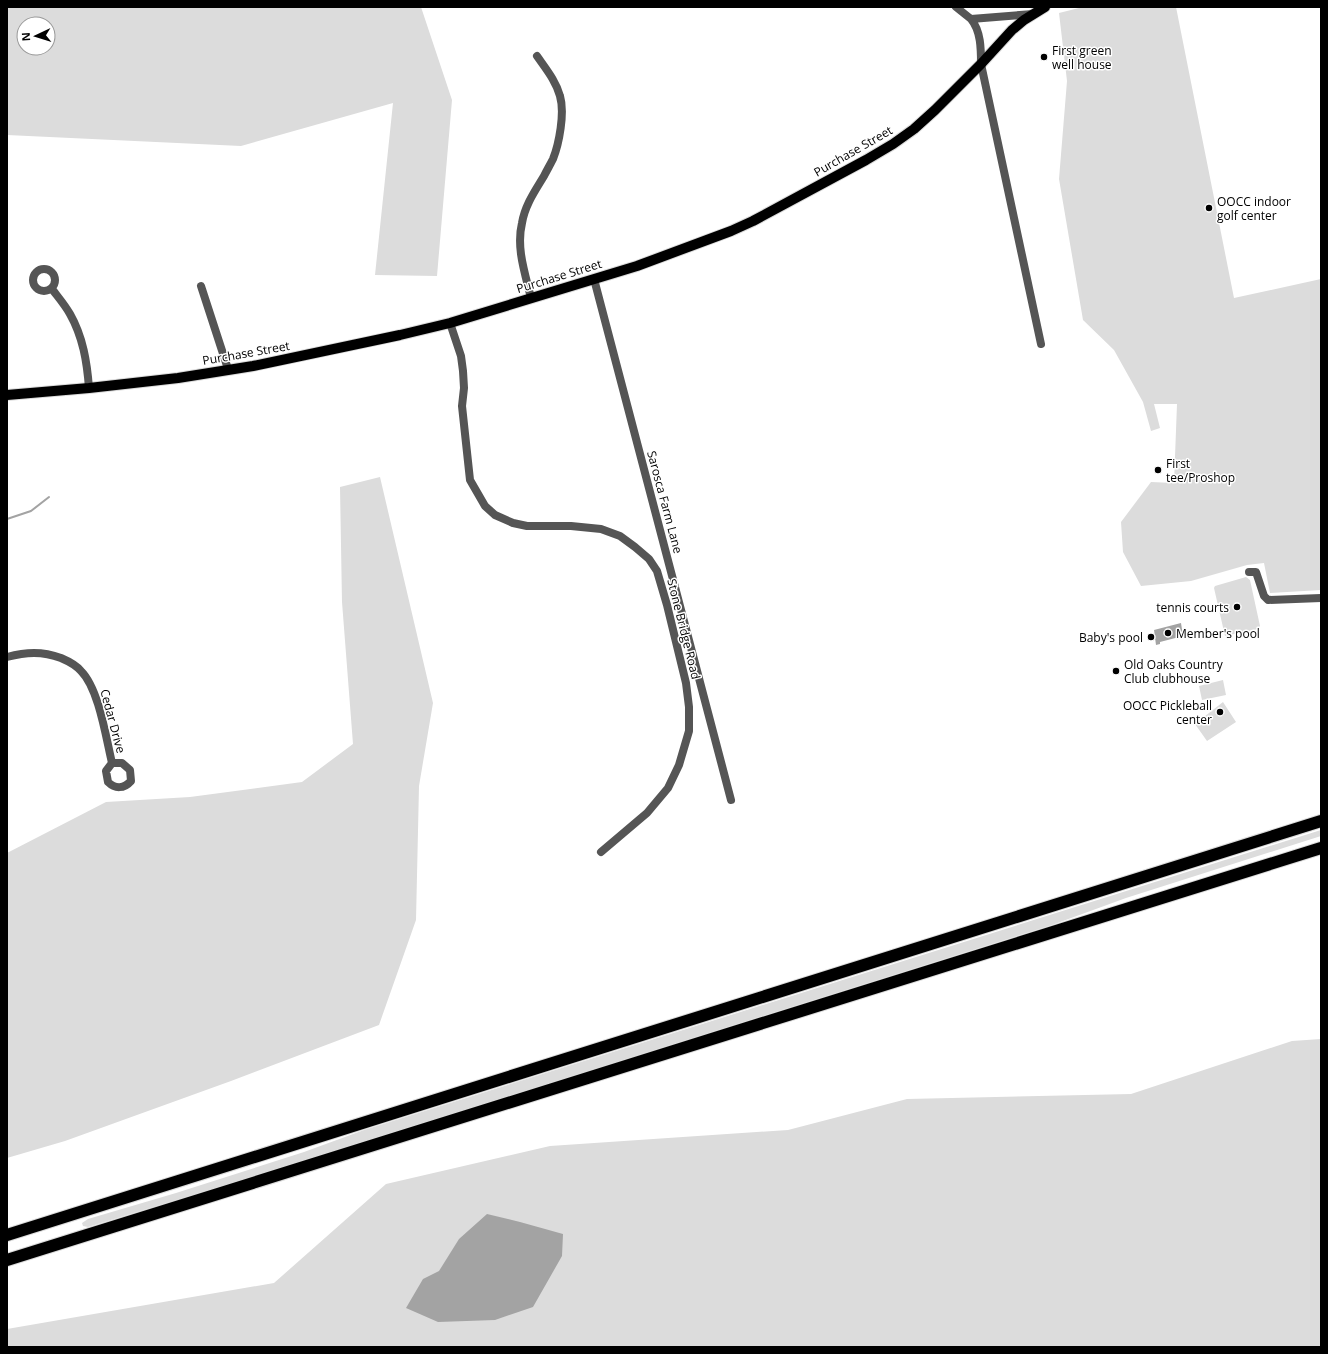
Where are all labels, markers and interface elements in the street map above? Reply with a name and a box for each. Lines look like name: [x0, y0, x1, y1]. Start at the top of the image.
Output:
north arrow: [16, 16, 56, 56]
text: N: [18, 32, 33, 42]
place label: First green well house: [1052, 42, 1112, 73]
marker: First green well house: [1039, 52, 1049, 62]
street label: Purchase Street: [810, 122, 896, 180]
place label: OOCC indoor golf center: [1217, 193, 1291, 224]
marker: OOCC indoor golf center: [1204, 203, 1214, 213]
street label: Purchase Street: [514, 255, 604, 297]
street label: Purchase Street: [201, 337, 291, 369]
street label: Sarosca Farm Lane: [643, 449, 687, 555]
place label: First tee/Proshop: [1166, 455, 1235, 486]
marker: First tee/Proshop: [1153, 465, 1163, 475]
street label: Stone Bridge Road: [663, 577, 705, 681]
place label: tennis courts: [1156, 599, 1229, 616]
marker: tennis courts: [1232, 602, 1242, 612]
place label: Member's pool: [1176, 625, 1260, 642]
marker: Member's pool: [1163, 628, 1173, 638]
place label: Baby's pool: [1079, 629, 1143, 646]
marker: Baby's pool: [1146, 632, 1156, 642]
place label: Old Oaks Country Club clubhouse: [1124, 656, 1224, 687]
marker: Old Oaks Country Club clubhouse: [1111, 666, 1121, 676]
street label: Cedar Drive: [96, 687, 130, 755]
place label: OOCC Pickleball center: [1123, 697, 1212, 728]
marker: OOCC Pickleball center: [1215, 707, 1225, 717]

